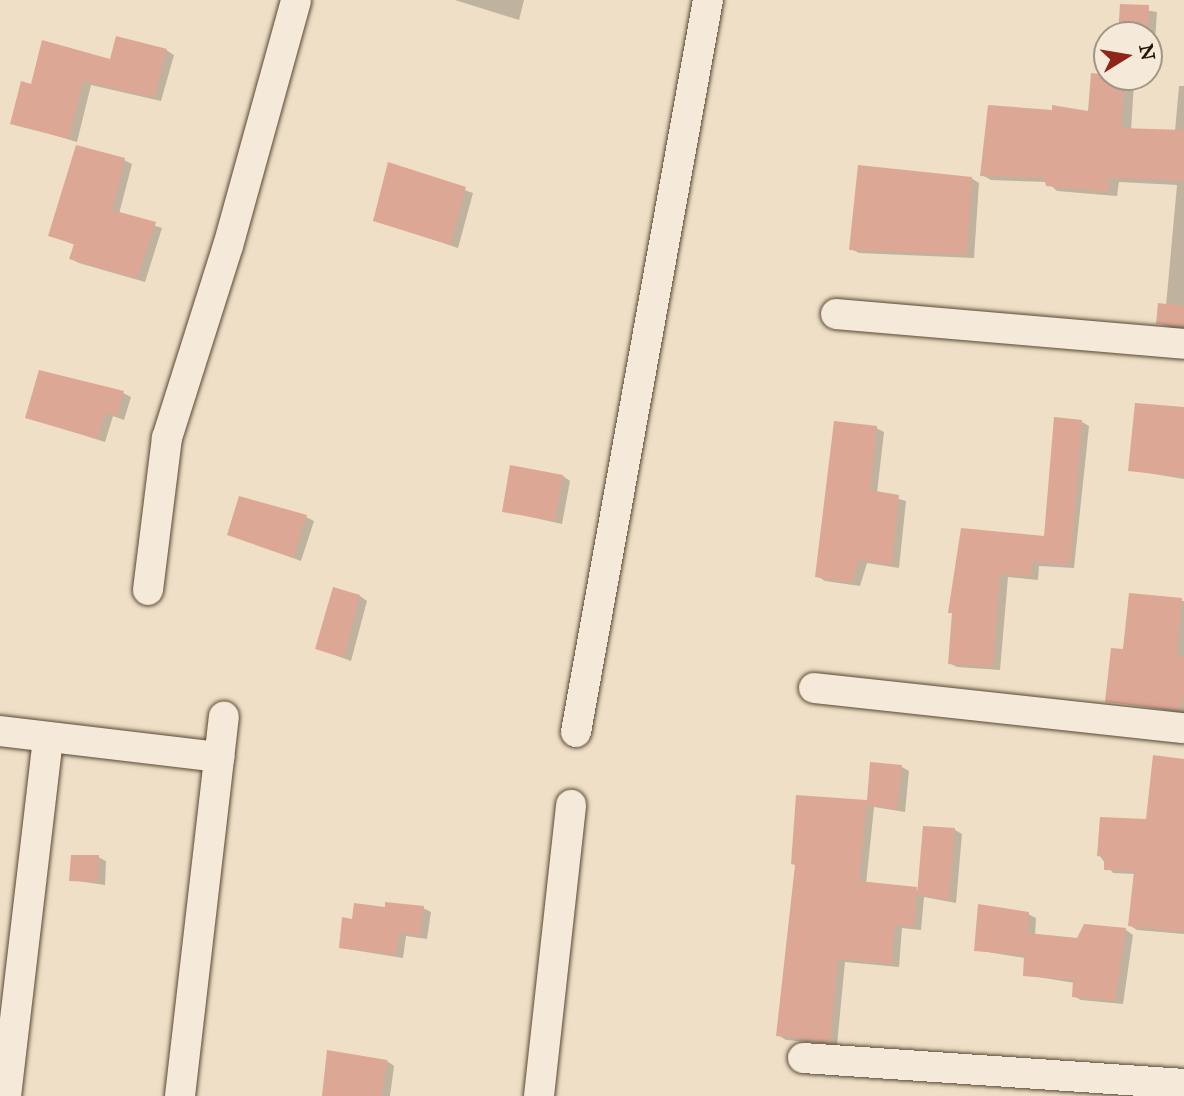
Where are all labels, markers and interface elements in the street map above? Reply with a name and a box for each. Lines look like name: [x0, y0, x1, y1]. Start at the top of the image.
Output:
north arrow: [1093, 21, 1163, 91]
text: N: [1134, 42, 1160, 62]

